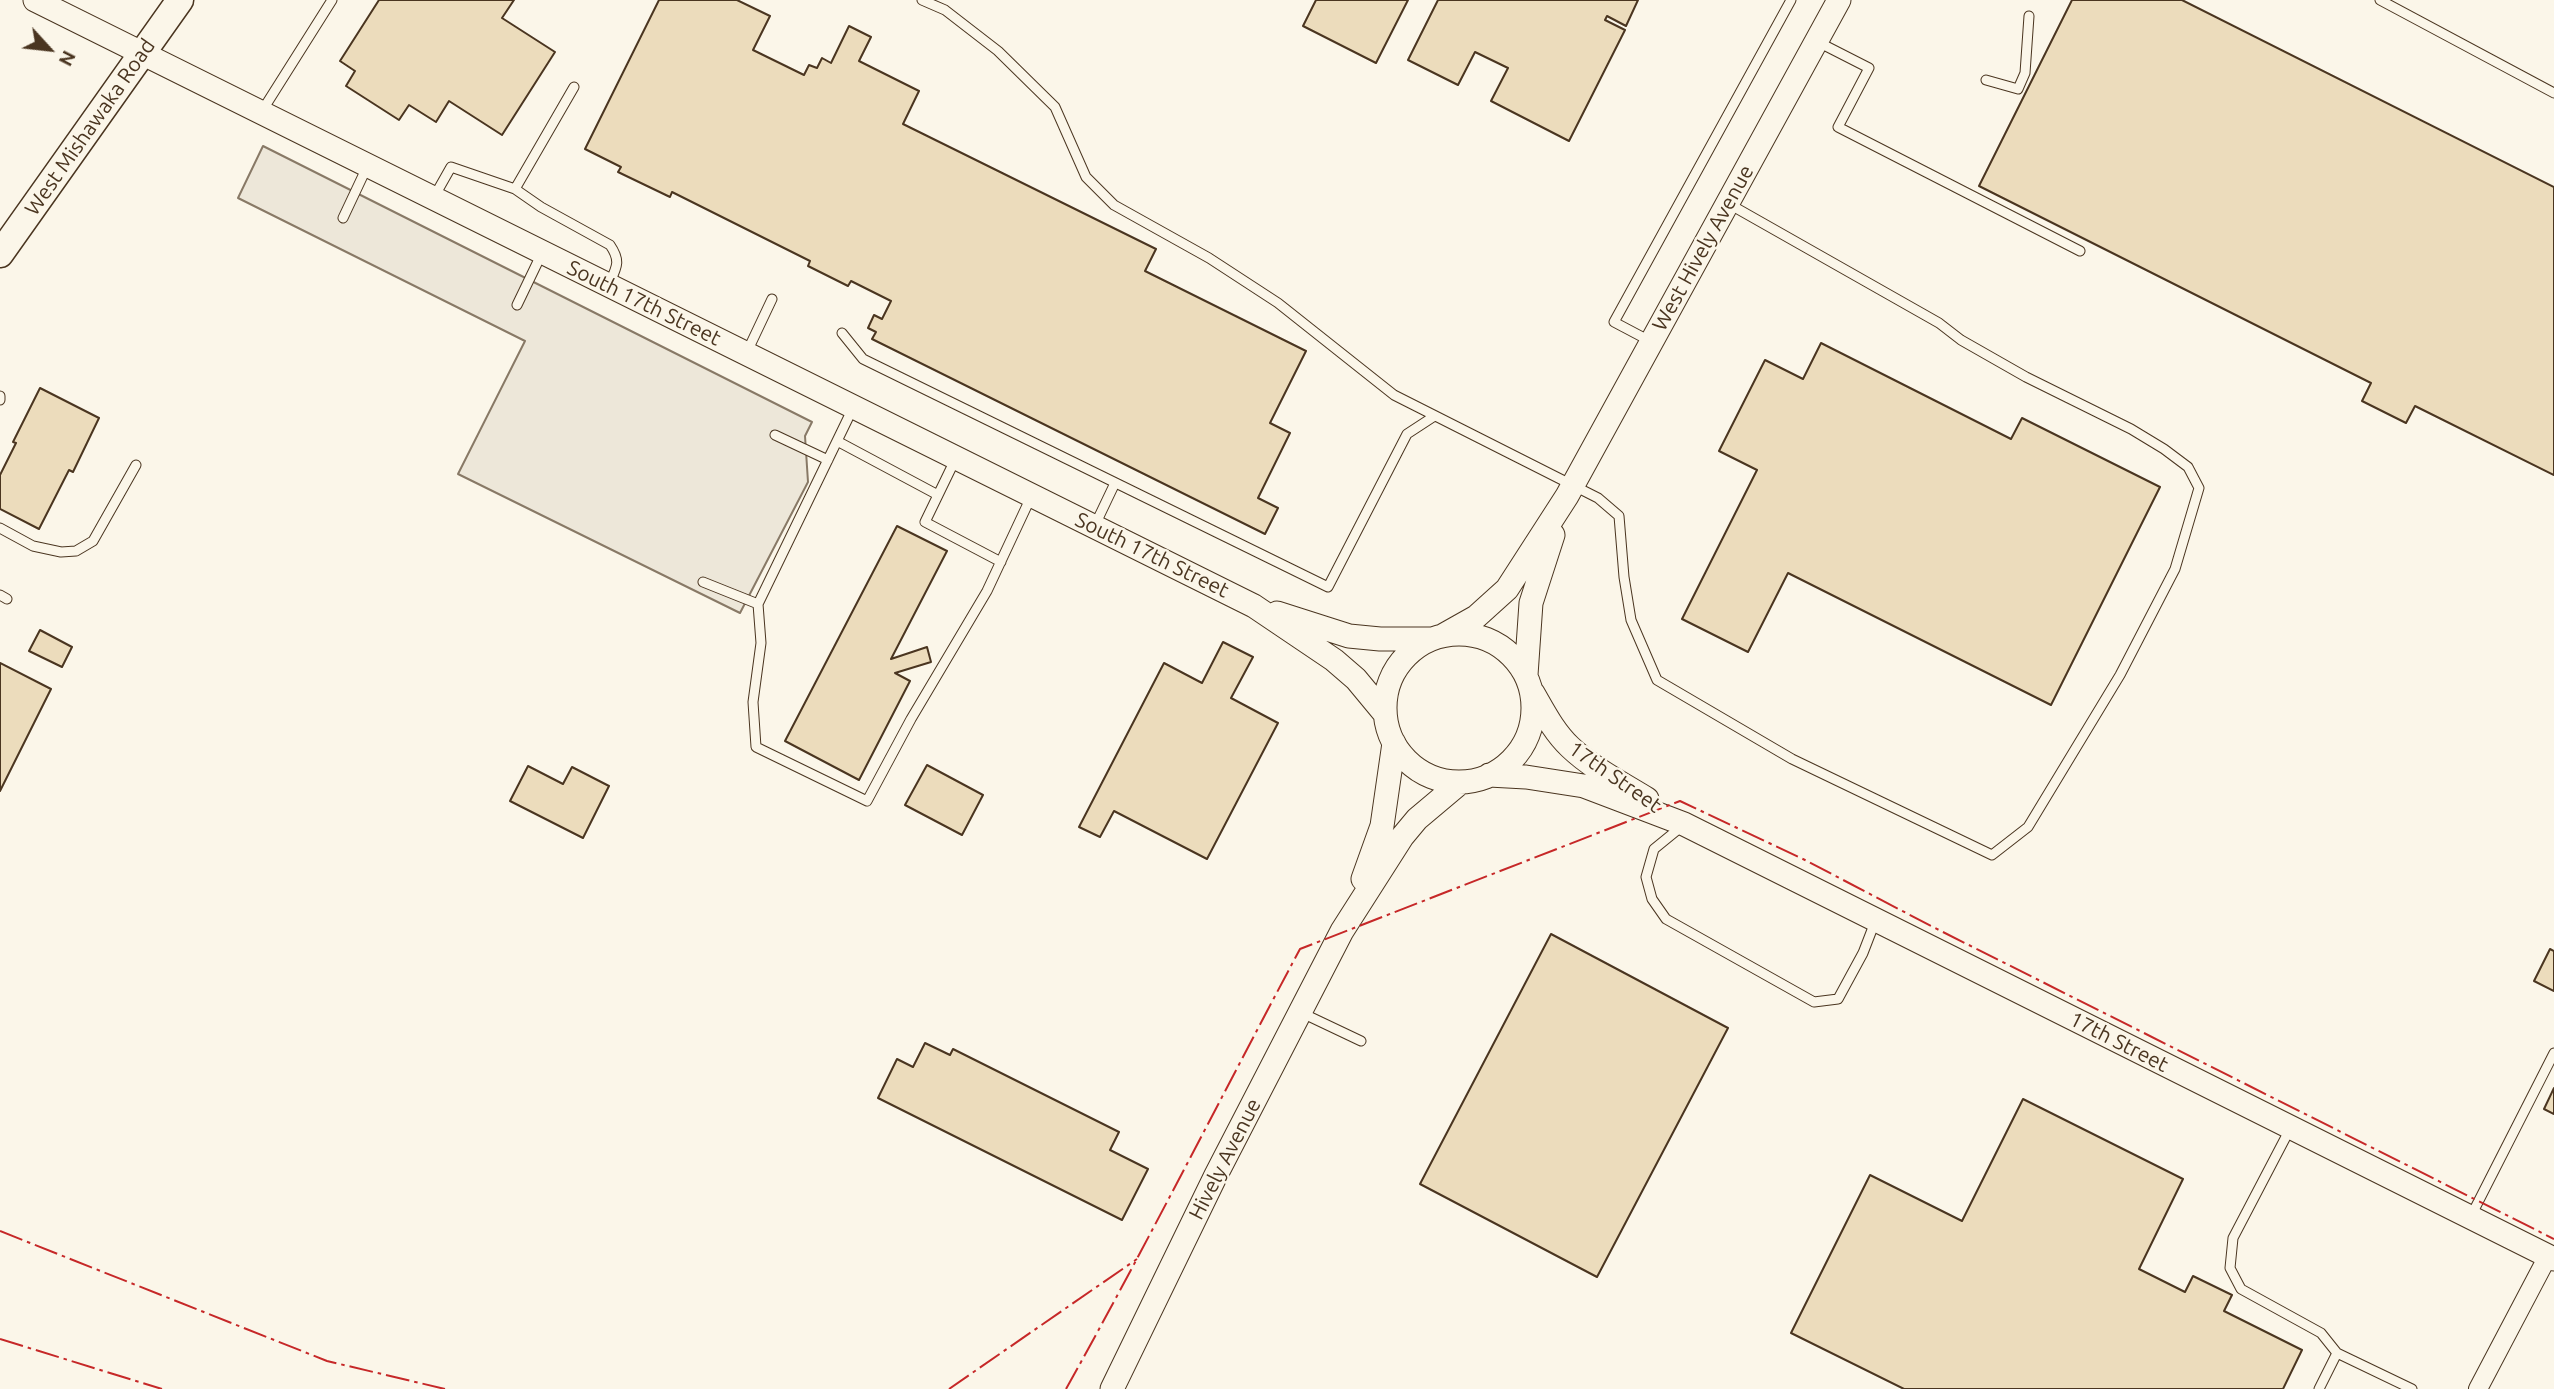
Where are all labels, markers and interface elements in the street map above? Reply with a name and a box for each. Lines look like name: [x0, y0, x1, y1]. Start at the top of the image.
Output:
north arrow: [14, 14, 84, 84]
street label: West Mishawaka Road: [20, 34, 160, 220]
text: N: [55, 47, 81, 70]
street label: West Hively Avenue: [1647, 161, 1759, 335]
street label: South 17th Street: [563, 255, 725, 351]
street label: South 17th Street: [1071, 507, 1233, 603]
street label: 17th Street: [1564, 736, 1666, 818]
street label: 17th Street: [2065, 1006, 2173, 1078]
street label: Hively Avenue: [1184, 1094, 1266, 1224]

